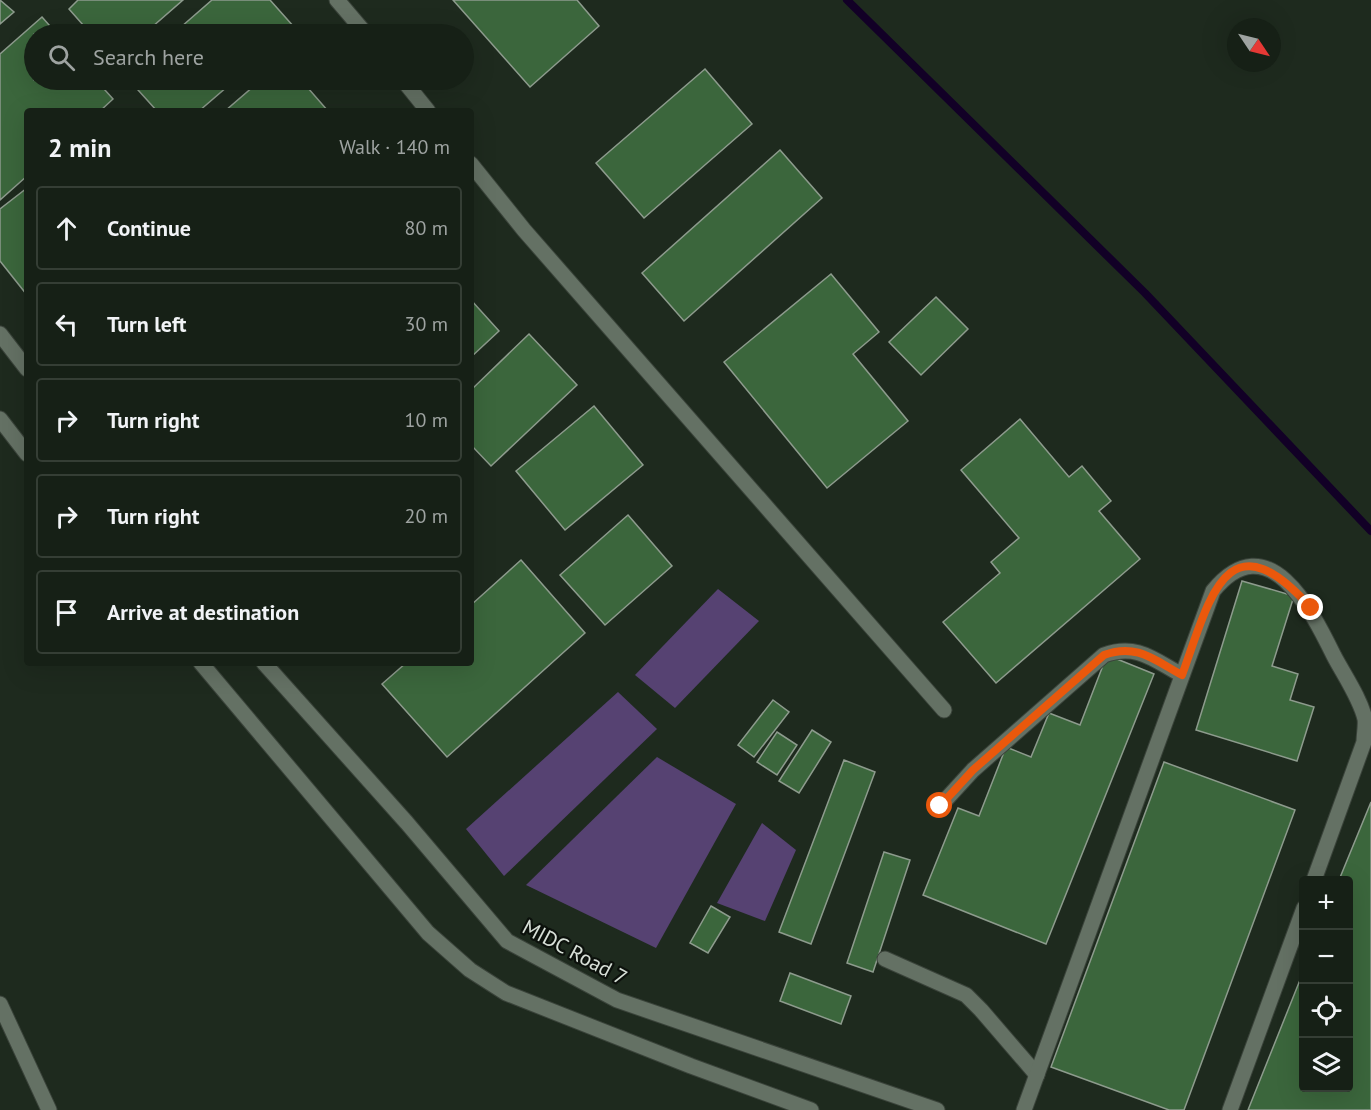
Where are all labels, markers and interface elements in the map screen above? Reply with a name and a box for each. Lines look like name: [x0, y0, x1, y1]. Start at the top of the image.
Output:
north arrow: [1227, 18, 1281, 72]
search box: [24, 24, 474, 90]
icon: search: [45, 41, 78, 74]
text: Search here: [93, 43, 204, 71]
text: 2 min: [48, 131, 111, 164]
text: Walk · 140 m: [339, 134, 450, 160]
icon: ahead: [50, 212, 83, 245]
text: Continue: [107, 214, 191, 242]
text: 80 m: [405, 215, 448, 241]
icon: left: [50, 308, 83, 341]
text: Turn left: [107, 310, 187, 338]
text: 30 m: [405, 311, 448, 337]
icon: right: [50, 404, 83, 437]
text: Turn right: [107, 406, 199, 434]
text: 10 m: [405, 407, 448, 433]
icon: right: [50, 500, 83, 533]
text: Turn right: [107, 502, 199, 530]
text: 20 m: [405, 503, 448, 529]
route end: [1297, 594, 1323, 620]
icon: arrive: [50, 596, 83, 629]
text: Arrive at destination: [107, 598, 299, 626]
route start: [926, 792, 952, 818]
map controls: [1299, 876, 1353, 1092]
button: +: [1299, 876, 1353, 930]
street label: MIDC Road 7: [518, 913, 632, 991]
button: −: [1299, 930, 1353, 984]
button: locate: [1299, 984, 1353, 1038]
button: layers: [1299, 1038, 1353, 1092]

